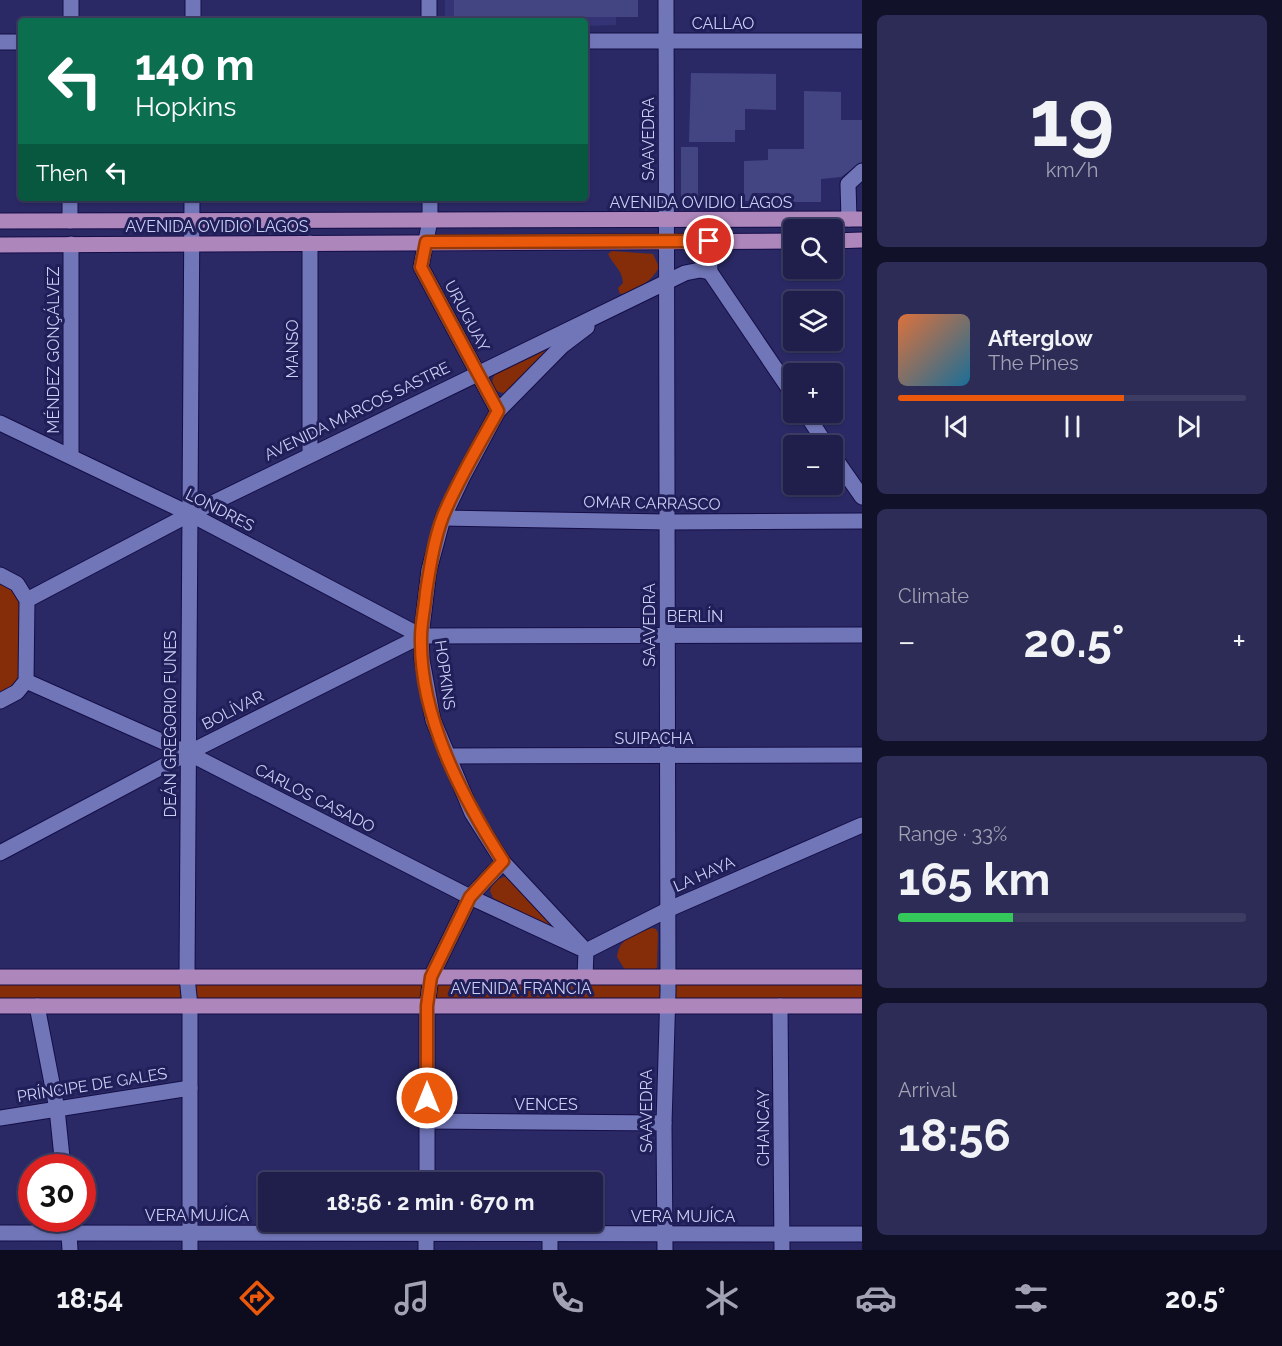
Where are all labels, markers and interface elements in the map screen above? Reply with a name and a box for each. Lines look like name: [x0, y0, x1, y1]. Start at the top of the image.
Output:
street label: CALLAO: [692, 14, 754, 33]
text: 140 m: [135, 41, 255, 90]
icon: left: [36, 42, 114, 120]
text: 19: [1030, 73, 1114, 164]
text: Hopkins: [135, 91, 236, 122]
street label: SAAVEDRA: [639, 97, 658, 181]
icon: left: [100, 156, 133, 189]
text: km/h: [1046, 158, 1098, 182]
text: Then: [36, 160, 88, 186]
street label: AVENIDA OVIDIO LAGOS: [609, 193, 793, 212]
pin: [683, 215, 734, 266]
street label: AVENIDA OVIDIO LAGOS: [125, 217, 309, 236]
map controls: [783, 219, 843, 495]
button: search: [783, 219, 843, 279]
icon: arrive: [692, 224, 725, 257]
street label: MÉNDEZ GONÇÁLVEZ: [43, 266, 63, 434]
street label: URUGUAY: [440, 277, 494, 355]
button: layers: [783, 291, 843, 351]
street label: MANSO: [283, 320, 302, 378]
text: Afterglow: [988, 325, 1093, 351]
text: The Pines: [988, 351, 1079, 375]
street label: AVENIDA MARCOS SASTRE: [261, 358, 453, 464]
button: +: [783, 363, 843, 423]
icon: previous: [940, 410, 973, 443]
icon: pause: [1056, 410, 1089, 443]
icon: next: [1172, 410, 1205, 443]
button: −: [783, 435, 843, 495]
street label: LONDRES: [182, 485, 258, 536]
street label: OMAR CARRASCO: [583, 492, 721, 514]
street label: SAAVEDRA: [640, 583, 659, 667]
text: Climate: [898, 584, 969, 608]
street label: BERLÍN: [667, 606, 723, 626]
text: 20.5°: [1024, 615, 1124, 668]
text: −: [898, 622, 916, 661]
text: +: [1232, 622, 1246, 661]
street label: DEÁN GREGORIO FUNES: [160, 630, 180, 818]
street label: HOPKINS: [431, 639, 459, 711]
street label: BOLÍVAR: [198, 685, 267, 734]
street label: SUIPACHA: [615, 729, 694, 748]
street label: CARLOS CASADO: [252, 760, 378, 836]
text: Range · 33%: [898, 822, 1007, 846]
street label: LA HAYA: [670, 852, 738, 896]
text: 165 km: [898, 853, 1050, 906]
street label: AVENIDA FRANCIA: [451, 979, 592, 998]
street label: PRÍNCIPE DE GALES: [15, 1063, 169, 1106]
position arrow: [395, 1066, 459, 1130]
street label: SAAVEDRA: [637, 1069, 656, 1153]
text: Arrival: [898, 1078, 957, 1102]
street label: CHANCAY: [754, 1089, 773, 1166]
street label: VENCES: [514, 1095, 578, 1114]
text: 18:56: [898, 1109, 1011, 1162]
speed limit sign: 30: [18, 1154, 96, 1232]
text: 18:56 · 2 min · 670 m: [326, 1189, 535, 1215]
street label: VERA MUJÍCA: [145, 1205, 249, 1225]
street label: VERA MUJÍCA: [631, 1206, 735, 1226]
icon: directions: [236, 1277, 278, 1319]
icon: music: [391, 1277, 433, 1319]
icon: phone: [546, 1277, 588, 1319]
icon: climate: [701, 1277, 743, 1319]
icon: car: [855, 1277, 897, 1319]
icon: filters: [1010, 1277, 1052, 1319]
text: 18:54: [56, 1283, 123, 1314]
text: 20.5°: [1165, 1283, 1226, 1314]

